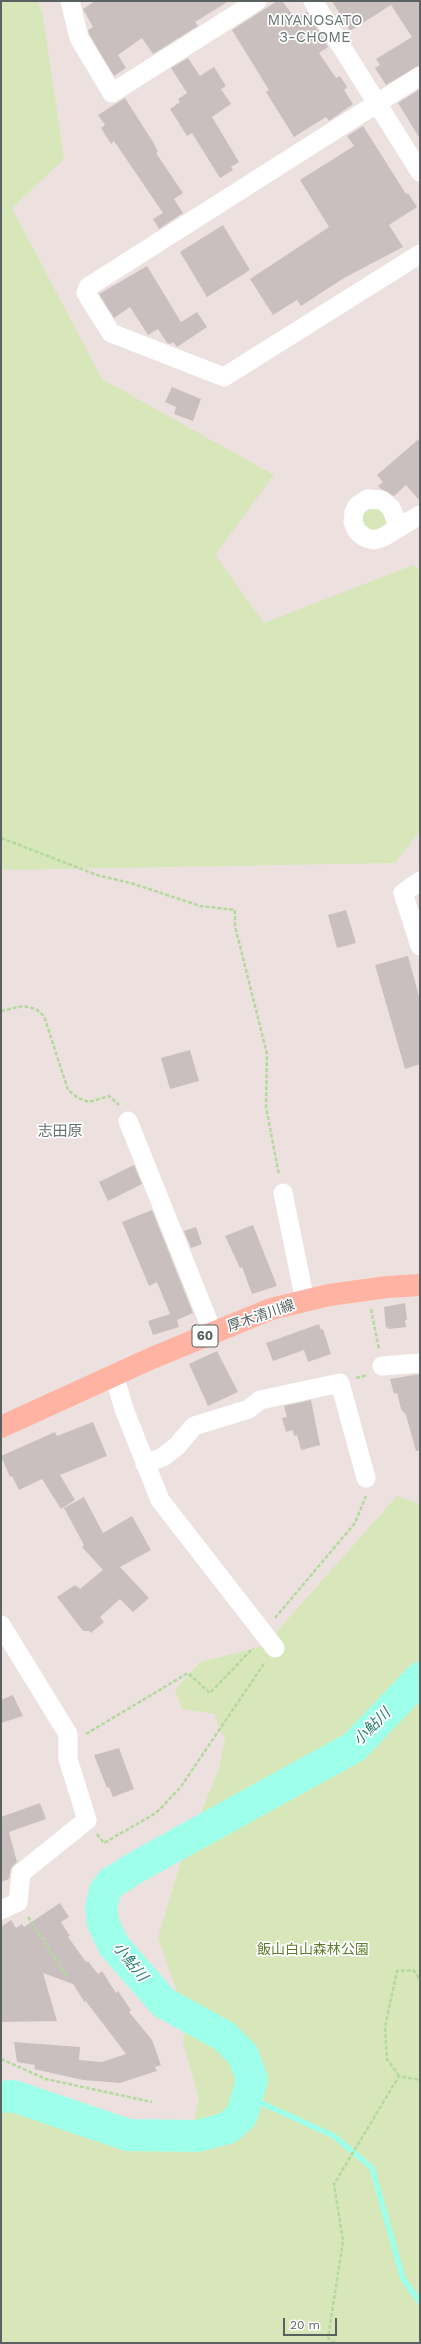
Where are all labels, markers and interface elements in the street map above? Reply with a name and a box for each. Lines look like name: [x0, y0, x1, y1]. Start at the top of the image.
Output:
district label: MIYANOSATO 3-CHOME: [263, 12, 367, 47]
district label: 志田原: [38, 1123, 82, 1141]
street label: 厚木清川線: [225, 1297, 297, 1335]
road number: 60: [192, 1325, 218, 1347]
water label: 小鮎川: [350, 1705, 394, 1749]
water label: 小鮎川: [109, 1939, 151, 1985]
park label: 飯山白山森林公園: [257, 1942, 369, 1958]
scale bar: [285, 2310, 339, 2336]
text: 20 m: [290, 2318, 320, 2332]

